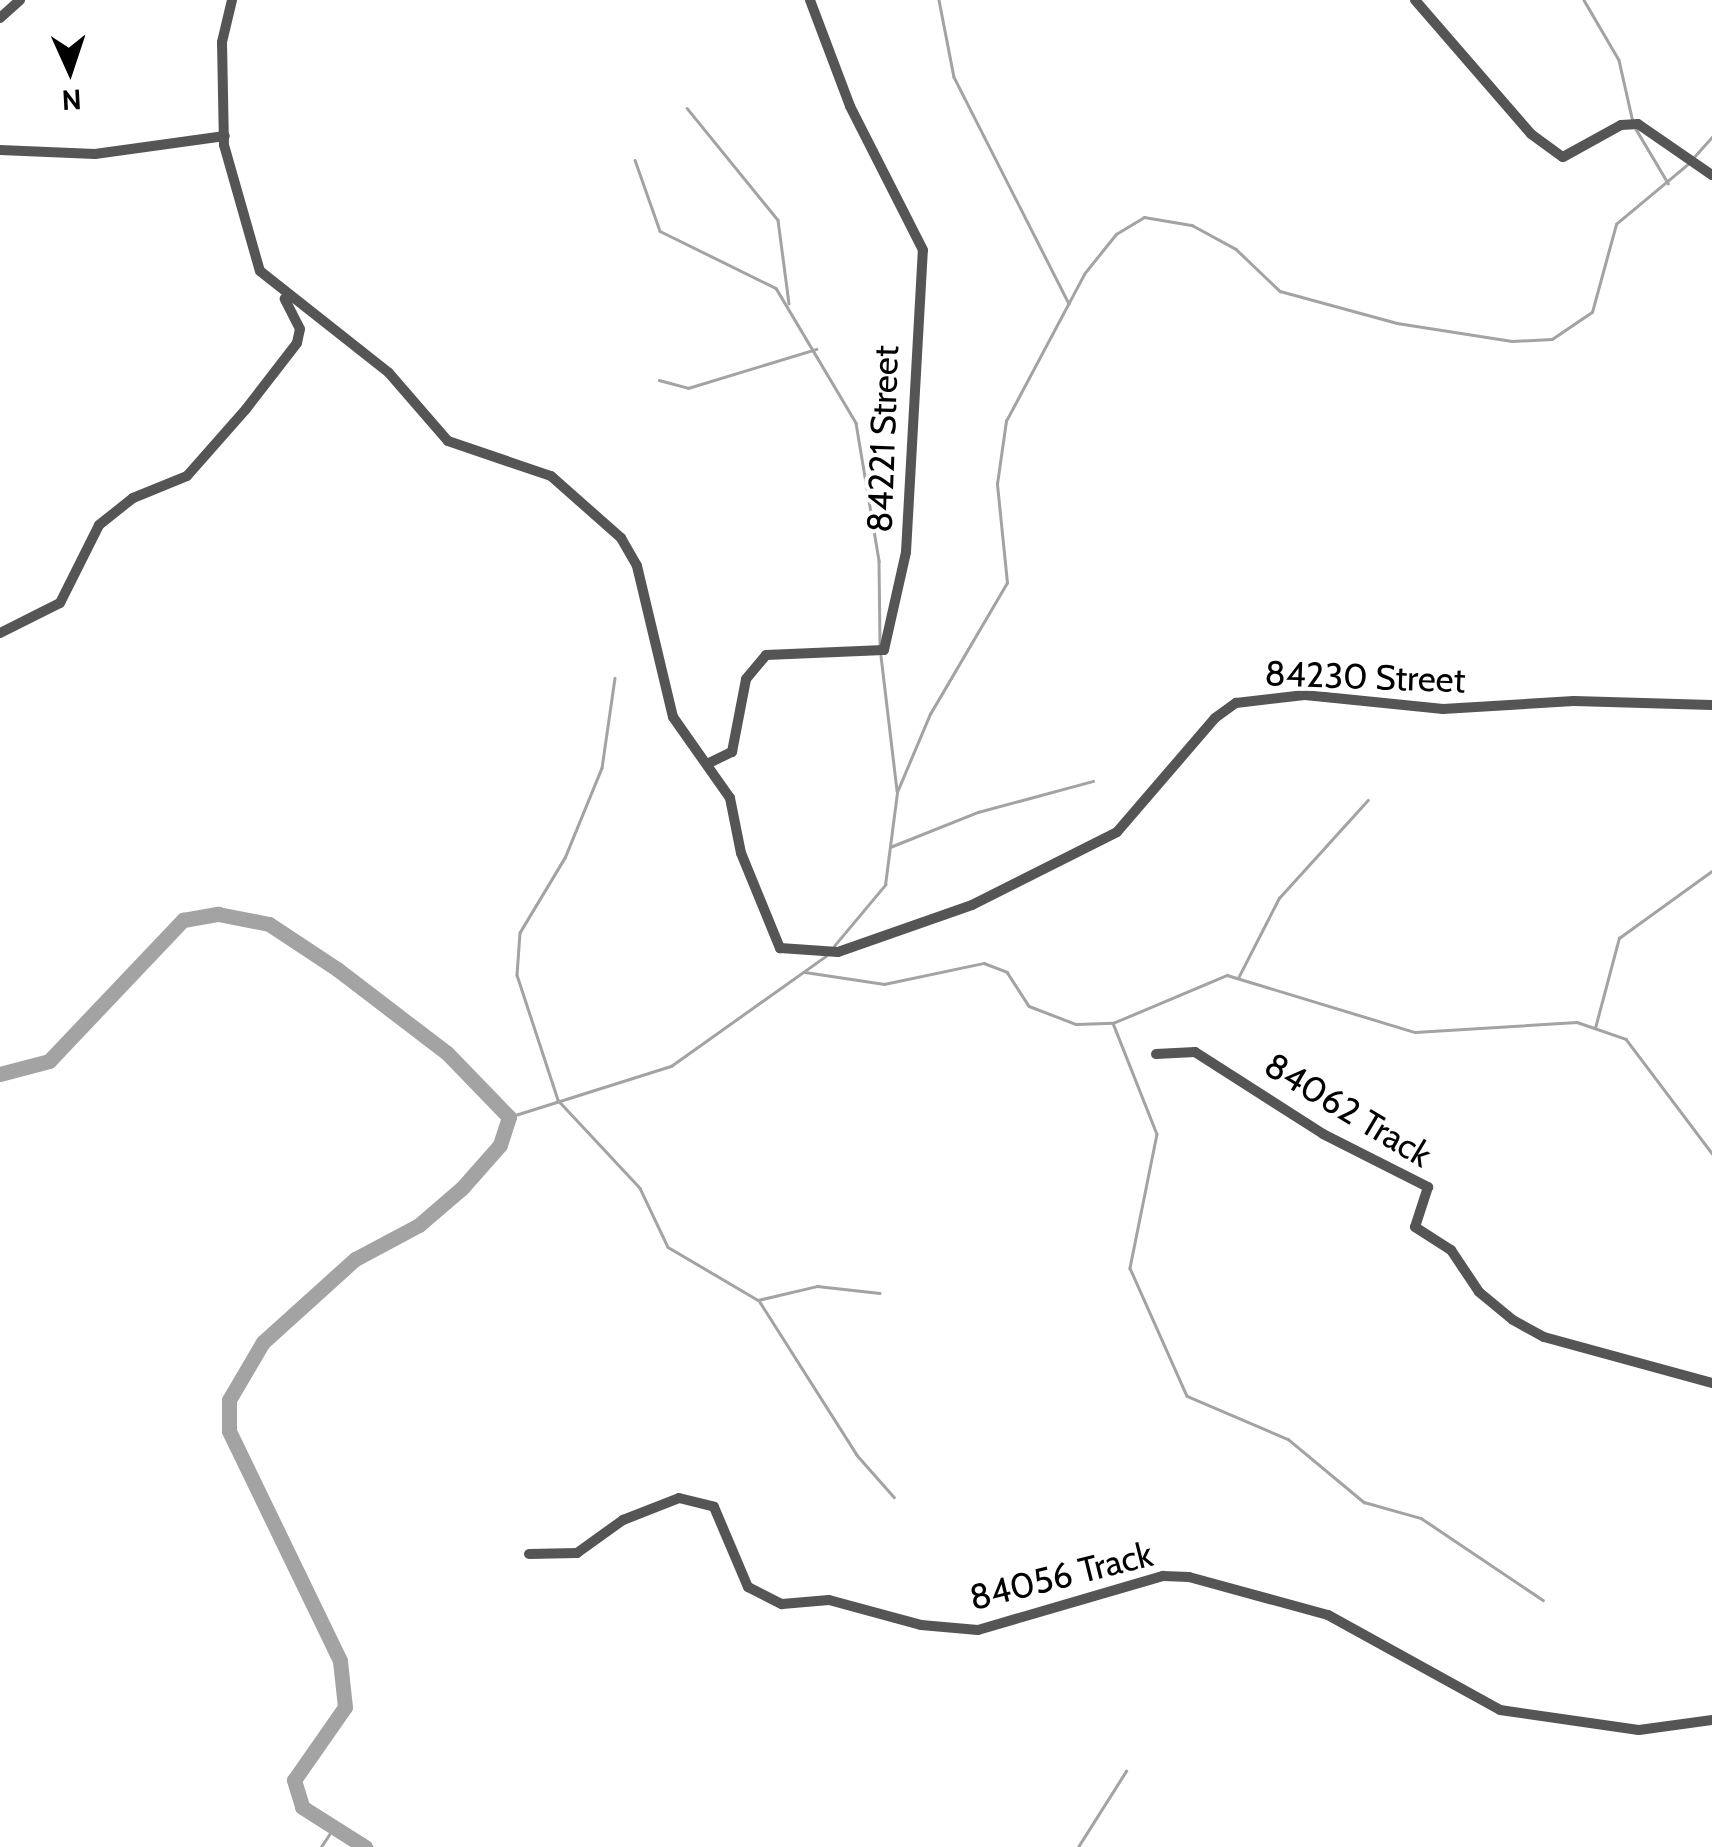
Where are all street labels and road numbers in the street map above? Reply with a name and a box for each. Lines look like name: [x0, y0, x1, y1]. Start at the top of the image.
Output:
street label: 84221 Street: [859, 345, 907, 533]
street label: 84230 Street: [1264, 653, 1466, 701]
street label: 84062 Track: [1257, 1044, 1439, 1176]
street label: 84056 Track: [965, 1533, 1157, 1619]

